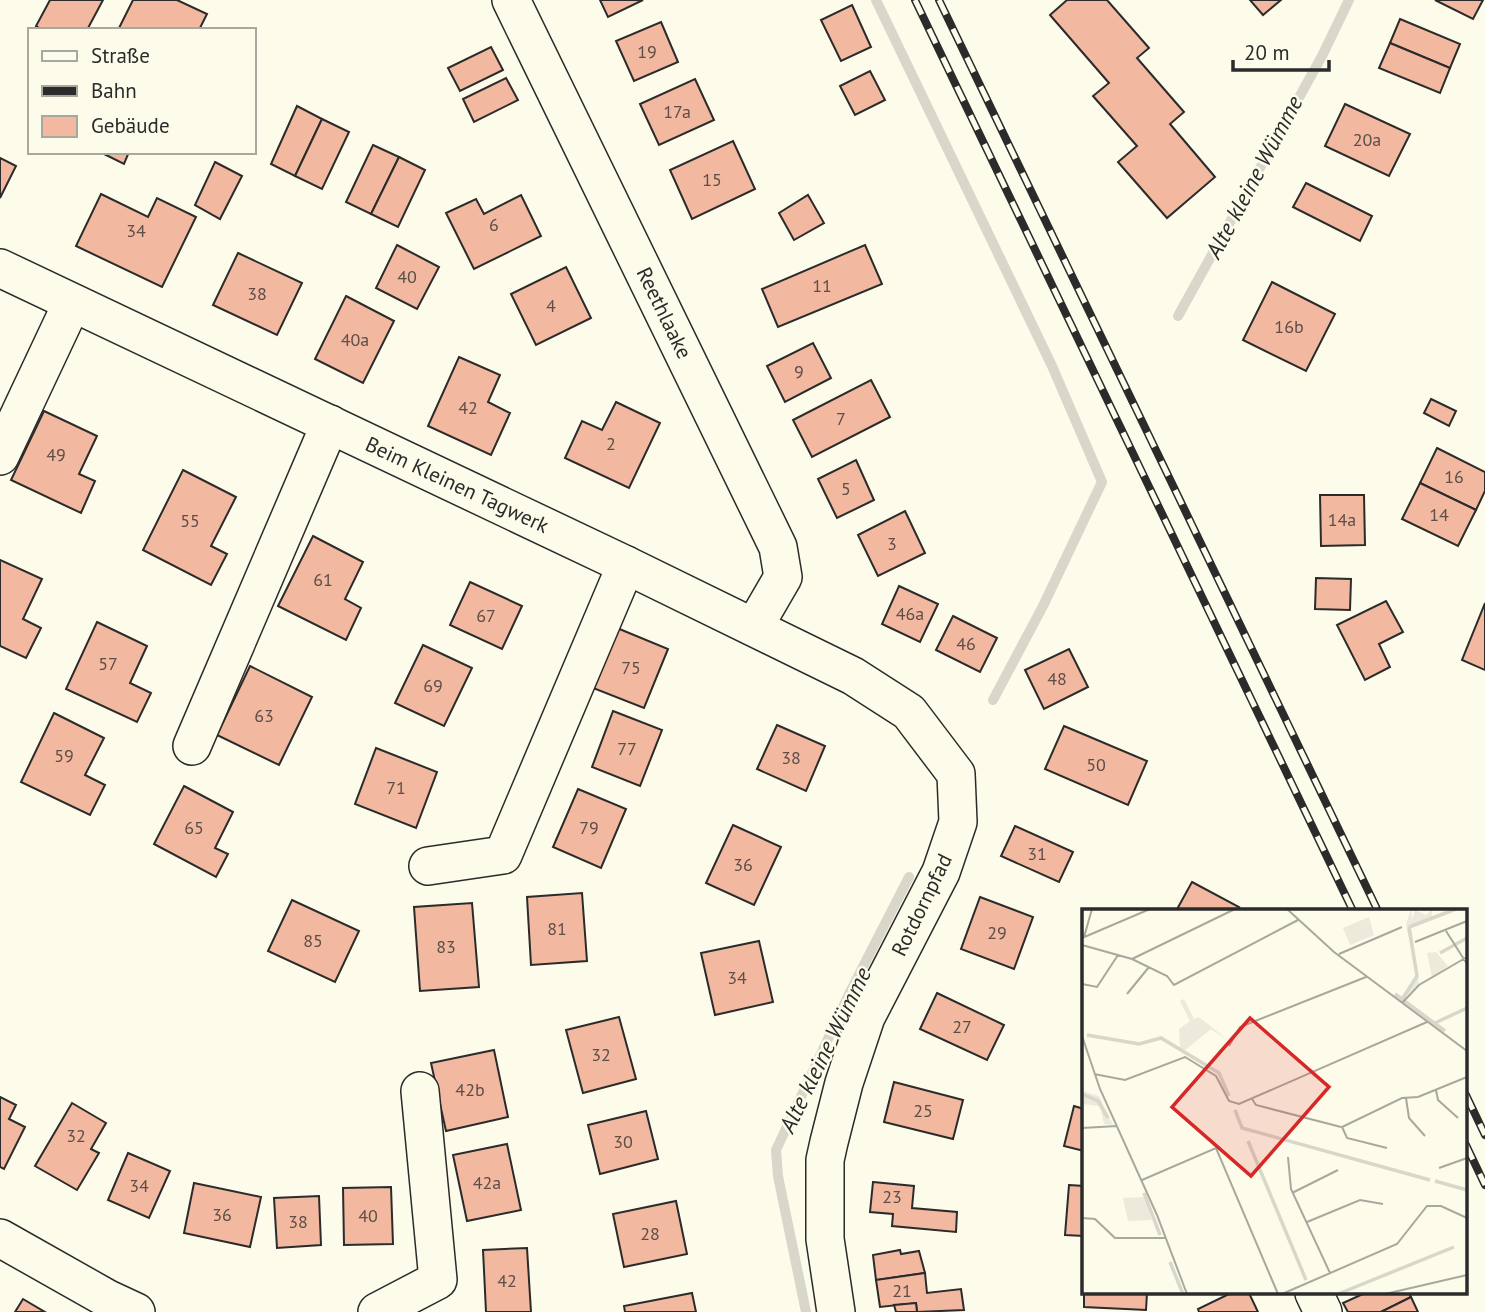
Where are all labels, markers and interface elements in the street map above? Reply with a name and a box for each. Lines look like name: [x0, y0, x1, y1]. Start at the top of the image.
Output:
legend: [28, 28, 256, 154]
scale bar: [1233, 28, 1329, 72]
text: 20 m: [1244, 39, 1290, 66]
house number: 19: [637, 40, 657, 63]
text: Straße: [91, 42, 150, 69]
text: Bahn: [91, 77, 137, 104]
water label: Alte kleine Wümme: [1198, 90, 1309, 264]
house number: 17a: [663, 100, 691, 123]
text: Gebäude: [91, 112, 170, 139]
house number: 20a: [1353, 128, 1381, 151]
house number: 15: [702, 168, 722, 191]
house number: 6: [489, 213, 499, 236]
house number: 34: [126, 219, 146, 242]
street label: Reethlaake: [631, 263, 698, 363]
house number: 40: [397, 265, 417, 288]
house number: 11: [812, 274, 832, 297]
house number: 38: [247, 282, 267, 305]
house number: 4: [546, 294, 556, 317]
house number: 16b: [1274, 315, 1304, 338]
house number: 40a: [341, 328, 369, 351]
house number: 9: [794, 360, 804, 383]
house number: 42: [458, 396, 478, 419]
house number: 7: [836, 407, 846, 430]
street label: Beim Kleinen Tagwerk: [361, 430, 553, 539]
house number: 2: [606, 432, 616, 455]
house number: 49: [46, 443, 66, 466]
house number: 16: [1444, 465, 1464, 488]
house number: 5: [841, 477, 851, 500]
house number: 14: [1429, 503, 1449, 526]
house number: 14a: [1328, 508, 1356, 531]
house number: 55: [180, 509, 200, 532]
house number: 3: [887, 532, 897, 555]
house number: 61: [313, 568, 333, 591]
house number: 46a: [896, 602, 924, 625]
house number: 67: [476, 604, 496, 627]
house number: 46: [956, 632, 976, 655]
house number: 57: [98, 652, 118, 675]
house number: 75: [621, 656, 641, 679]
house number: 48: [1047, 667, 1067, 690]
house number: 69: [423, 674, 443, 697]
house number: 63: [254, 704, 274, 727]
house number: 77: [617, 737, 637, 760]
house number: 59: [54, 744, 74, 767]
house number: 38: [781, 746, 801, 769]
house number: 50: [1086, 753, 1106, 776]
house number: 71: [386, 776, 406, 799]
house number: 65: [184, 816, 204, 839]
house number: 79: [579, 816, 599, 839]
house number: 31: [1027, 842, 1047, 865]
street label: Rotdornpfad: [885, 849, 958, 960]
house number: 36: [733, 853, 753, 876]
inset map: [1082, 909, 1468, 1294]
house number: 81: [547, 917, 567, 940]
house number: 29: [987, 921, 1007, 944]
house number: 85: [303, 929, 323, 952]
house number: 83: [436, 935, 456, 958]
water label: Alte kleine Wümme: [772, 962, 877, 1138]
house number: 34: [727, 966, 747, 989]
house number: 27: [952, 1015, 972, 1038]
house number: 32: [591, 1043, 611, 1066]
house number: 42b: [455, 1078, 485, 1101]
house number: 25: [913, 1099, 933, 1122]
house number: 32: [66, 1124, 86, 1147]
house number: 30: [613, 1130, 633, 1153]
house number: 42a: [473, 1171, 501, 1194]
house number: 34: [129, 1174, 149, 1197]
house number: 23: [882, 1185, 902, 1208]
house number: 36: [212, 1203, 232, 1226]
house number: 40: [358, 1204, 378, 1227]
house number: 38: [288, 1210, 308, 1233]
house number: 28: [640, 1222, 660, 1245]
house number: 42: [497, 1269, 517, 1292]
house number: 21: [892, 1279, 912, 1302]

